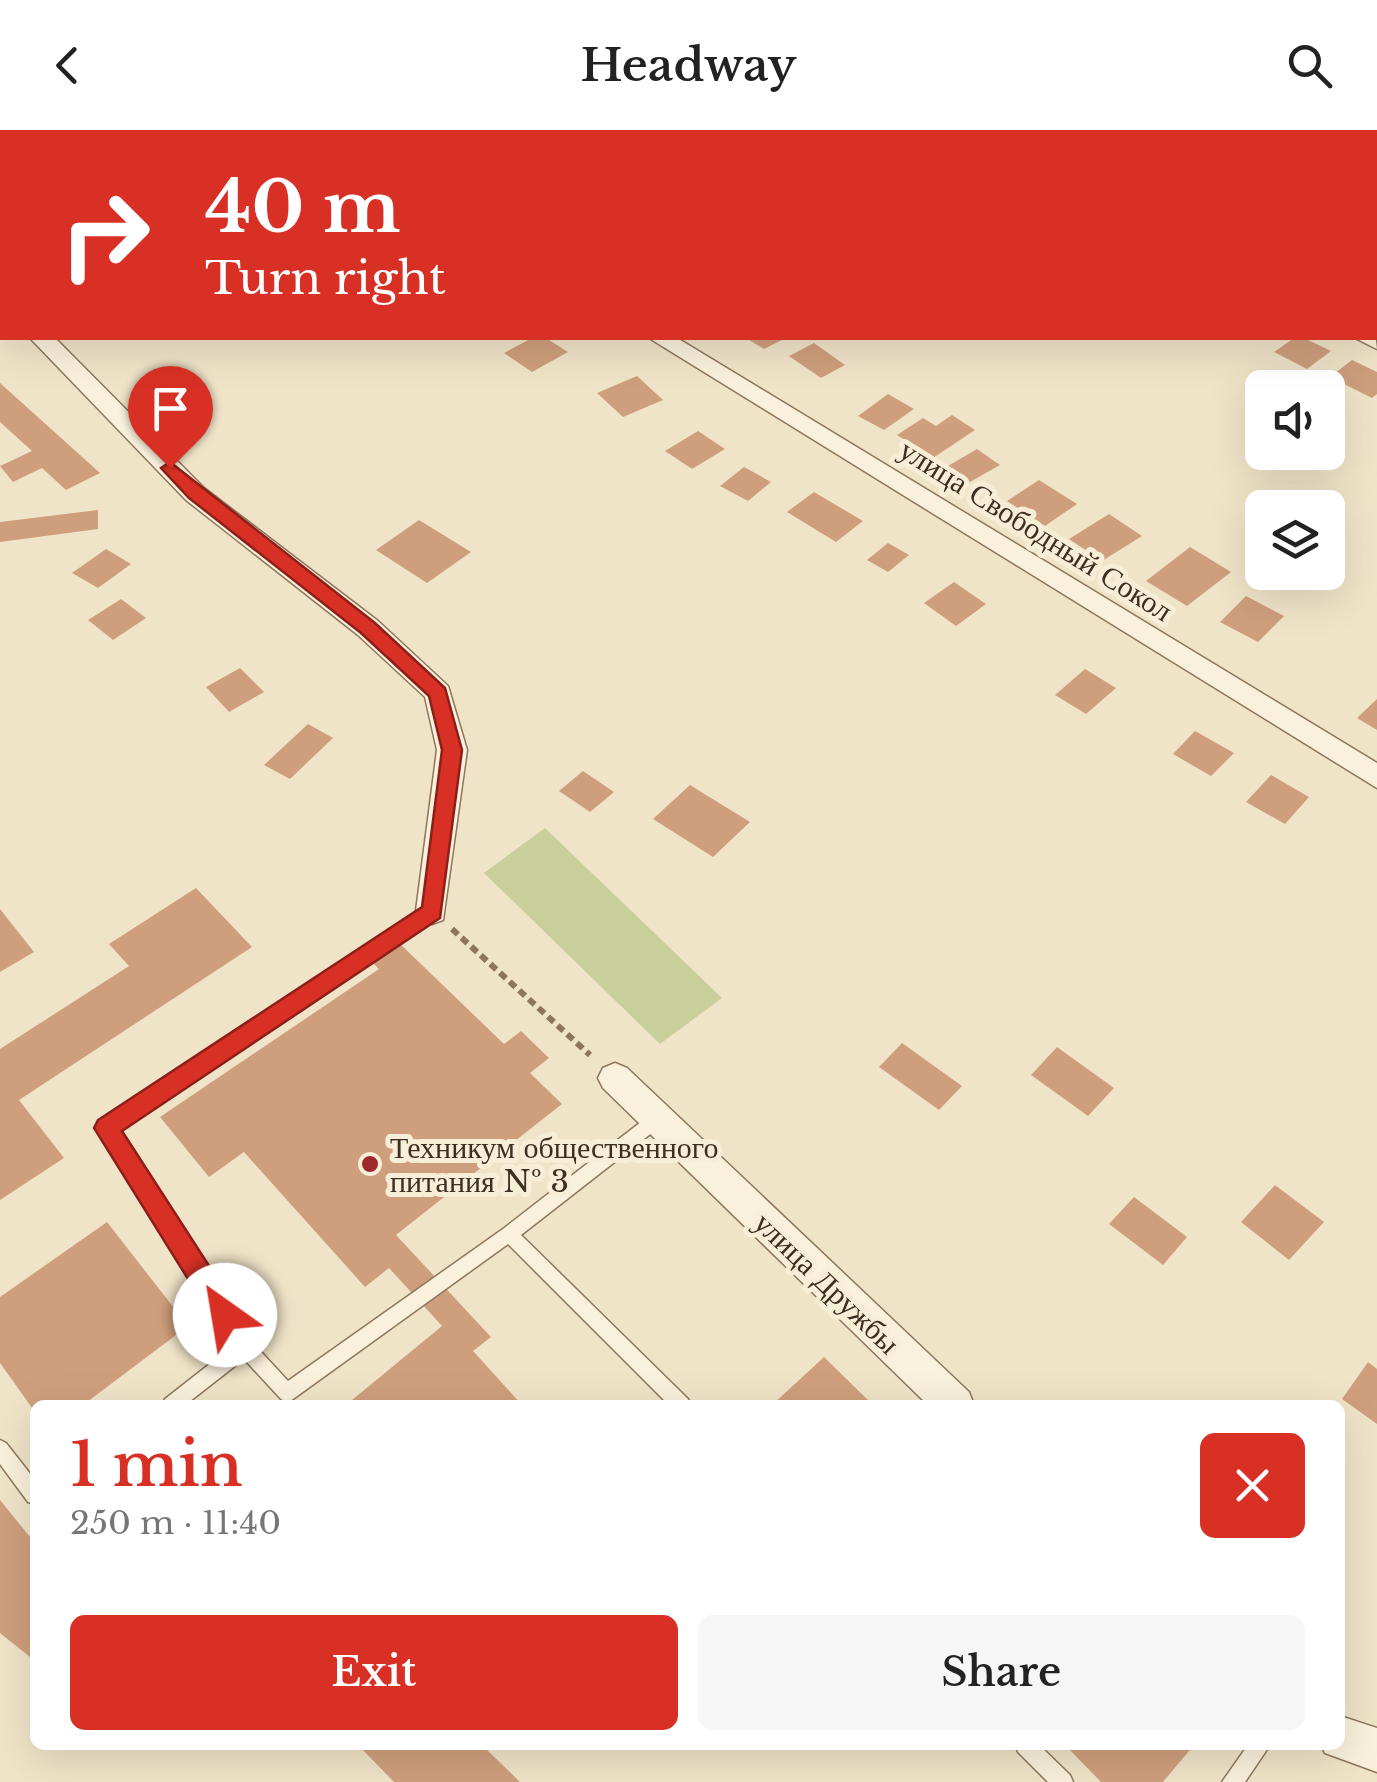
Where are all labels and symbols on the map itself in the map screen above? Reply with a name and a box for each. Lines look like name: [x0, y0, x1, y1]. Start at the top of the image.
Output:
pin: [128, 366, 213, 469]
street label: улица Свободный Сокол: [893, 431, 1179, 629]
place label: Техникум общественного питания № 3: [390, 1129, 718, 1200]
marker: Техникум общественного питания № 3: [359, 1153, 381, 1175]
street label: улица Дружбы: [746, 1204, 908, 1362]
position arrow: [173, 1263, 277, 1367]

